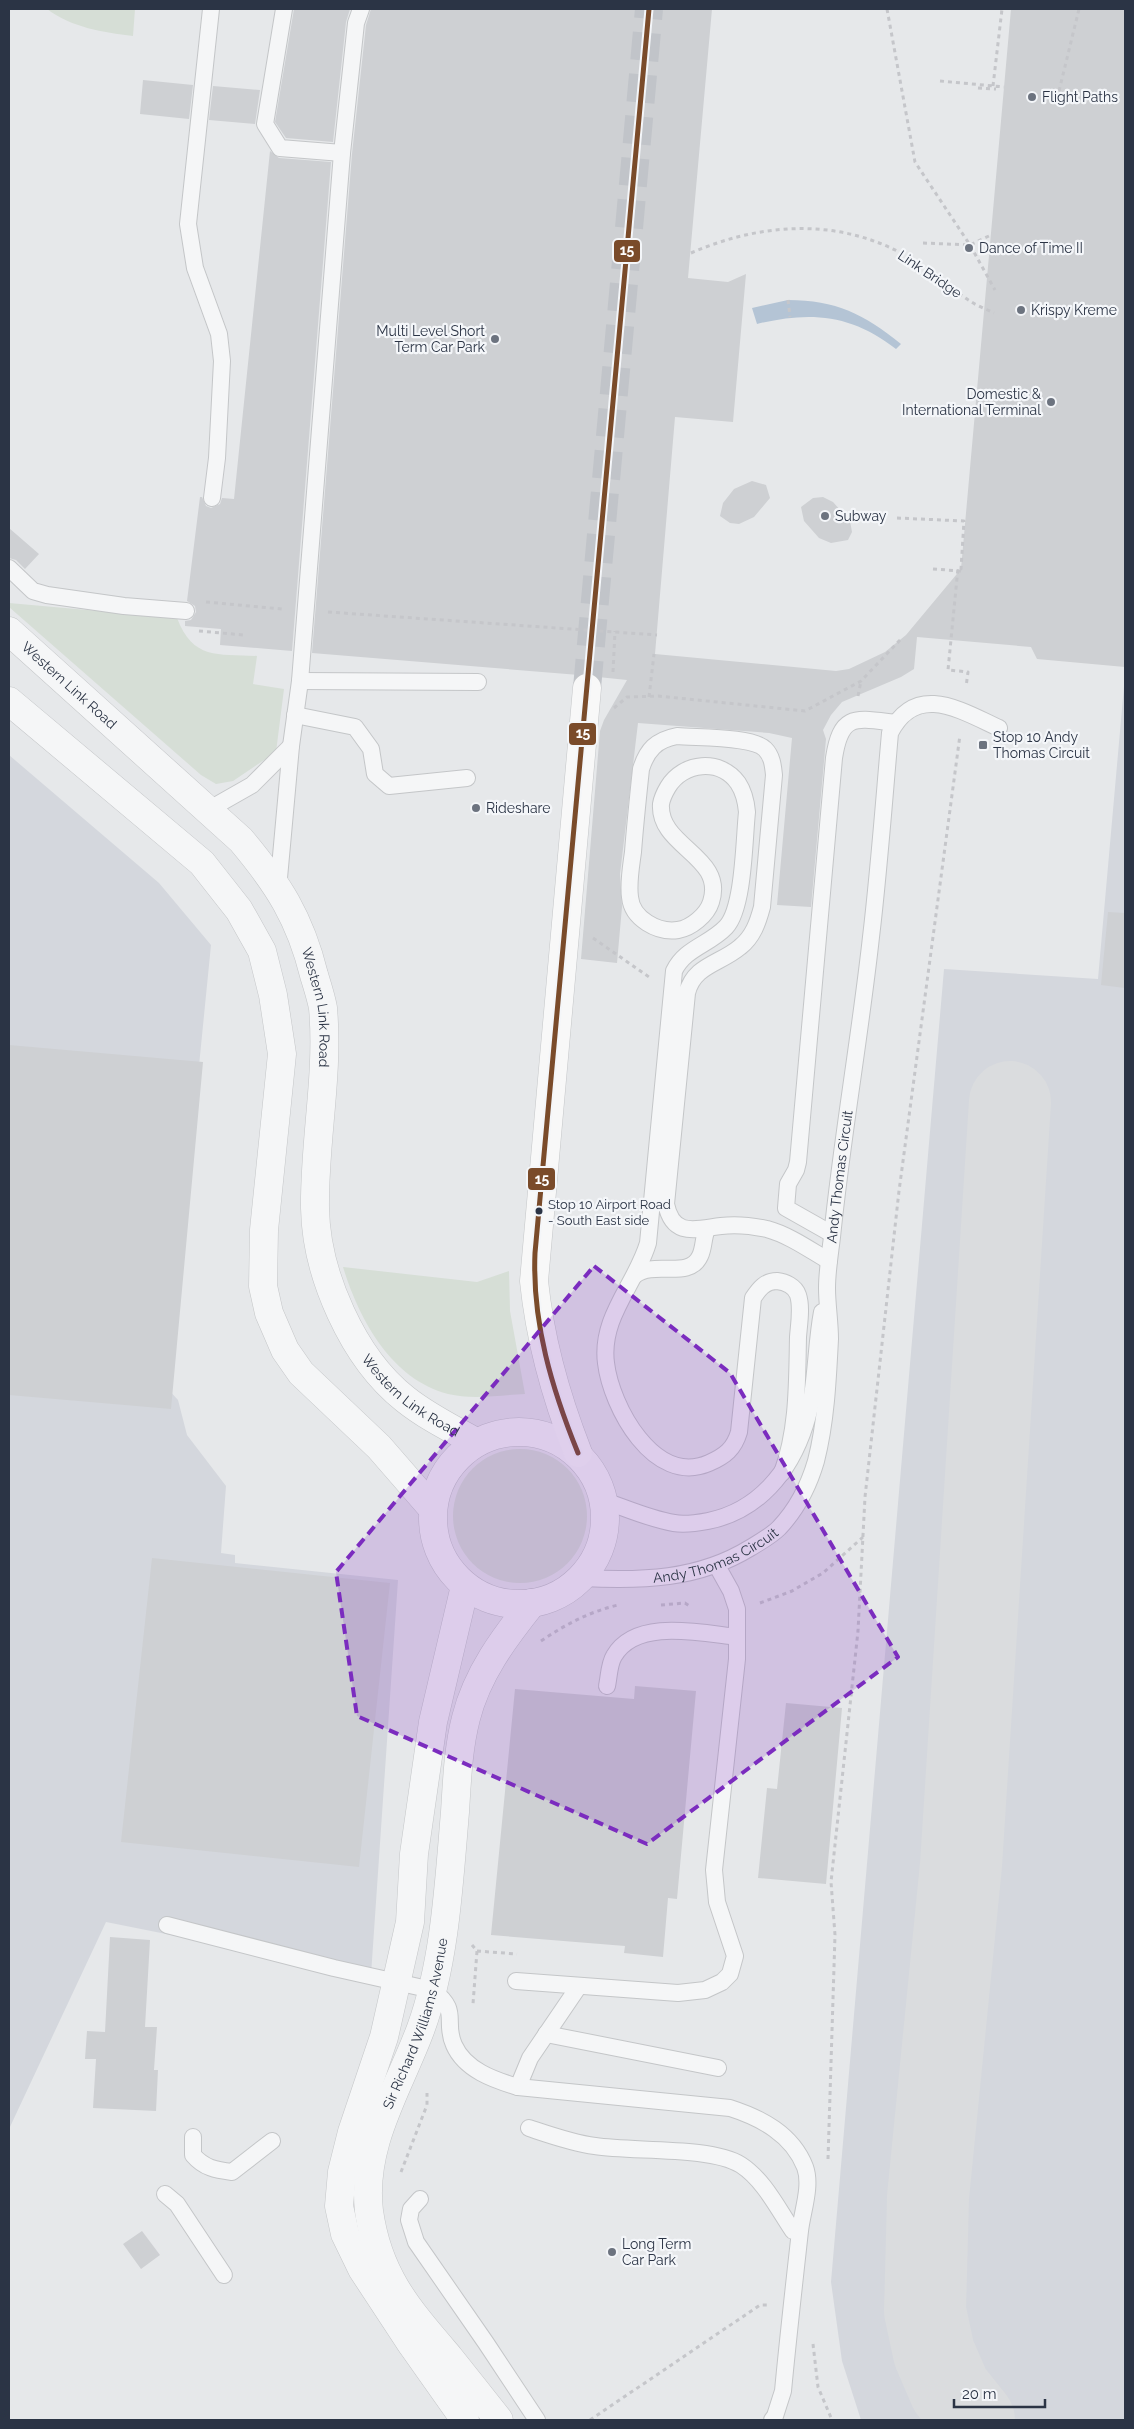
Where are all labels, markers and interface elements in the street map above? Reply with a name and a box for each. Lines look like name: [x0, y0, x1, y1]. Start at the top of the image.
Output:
place label: Flight Paths: [1042, 89, 1118, 105]
marker: Flight Paths: [1026, 91, 1038, 103]
line badge: 15: [613, 239, 641, 263]
place label: Dance of Time II: [979, 240, 1083, 256]
text: 15: [620, 242, 635, 258]
marker: Dance of Time II: [963, 242, 975, 254]
street label: Link Bridge: [895, 247, 965, 301]
place label: Krispy Kreme: [1031, 302, 1117, 318]
marker: Krispy Kreme: [1015, 304, 1027, 316]
place label: Multi Level Short Term Car Park: [376, 323, 486, 355]
marker: Multi Level Short Term Car Park: [489, 333, 501, 345]
place label: Domestic & International Terminal: [902, 386, 1042, 418]
marker: Domestic & International Terminal: [1045, 396, 1057, 408]
place label: Subway: [835, 508, 887, 524]
marker: Subway: [819, 510, 831, 522]
street label: Western Link Road: [18, 638, 120, 732]
line badge: 15: [568, 722, 597, 746]
text: 15: [576, 725, 591, 741]
place label: Stop 10 Andy Thomas Circuit: [993, 729, 1090, 761]
marker: Stop 10 Andy Thomas Circuit: [977, 739, 989, 751]
place label: Rideshare: [486, 800, 551, 816]
marker: Rideshare: [470, 802, 482, 814]
street label: Western Link Road: [299, 945, 332, 1068]
street label: Andy Thomas Circuit: [823, 1109, 856, 1244]
line badge: 15: [527, 1167, 556, 1191]
text: 15: [535, 1171, 550, 1187]
place label: Stop 10 Airport Road - South East side: [548, 1197, 671, 1228]
marker: Stop 10 Airport Road - South East side: [534, 1206, 544, 1216]
street label: Western Link Road: [359, 1351, 462, 1440]
street label: Andy Thomas Circuit: [652, 1524, 782, 1586]
street label: Sir Richard Williams Avenue: [380, 1937, 450, 2111]
place label: Long Term Car Park: [622, 2236, 691, 2268]
marker: Long Term Car Park: [606, 2246, 618, 2258]
scale bar: [954, 2376, 1045, 2408]
text: 20 m: [962, 2385, 997, 2403]

